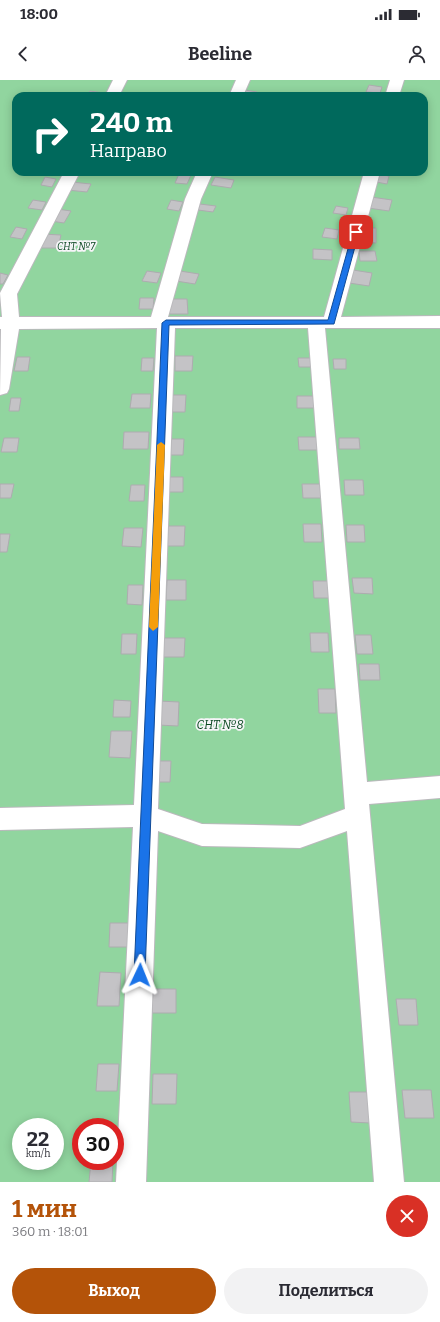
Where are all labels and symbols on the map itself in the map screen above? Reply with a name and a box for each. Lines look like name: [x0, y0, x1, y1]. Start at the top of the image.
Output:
pin: [339, 215, 373, 249]
park label: СНТ №7: [57, 241, 96, 253]
park label: СНТ №8: [196, 718, 244, 732]
position arrow: [119, 954, 161, 996]
speed limit sign: 30: [72, 1118, 124, 1170]

